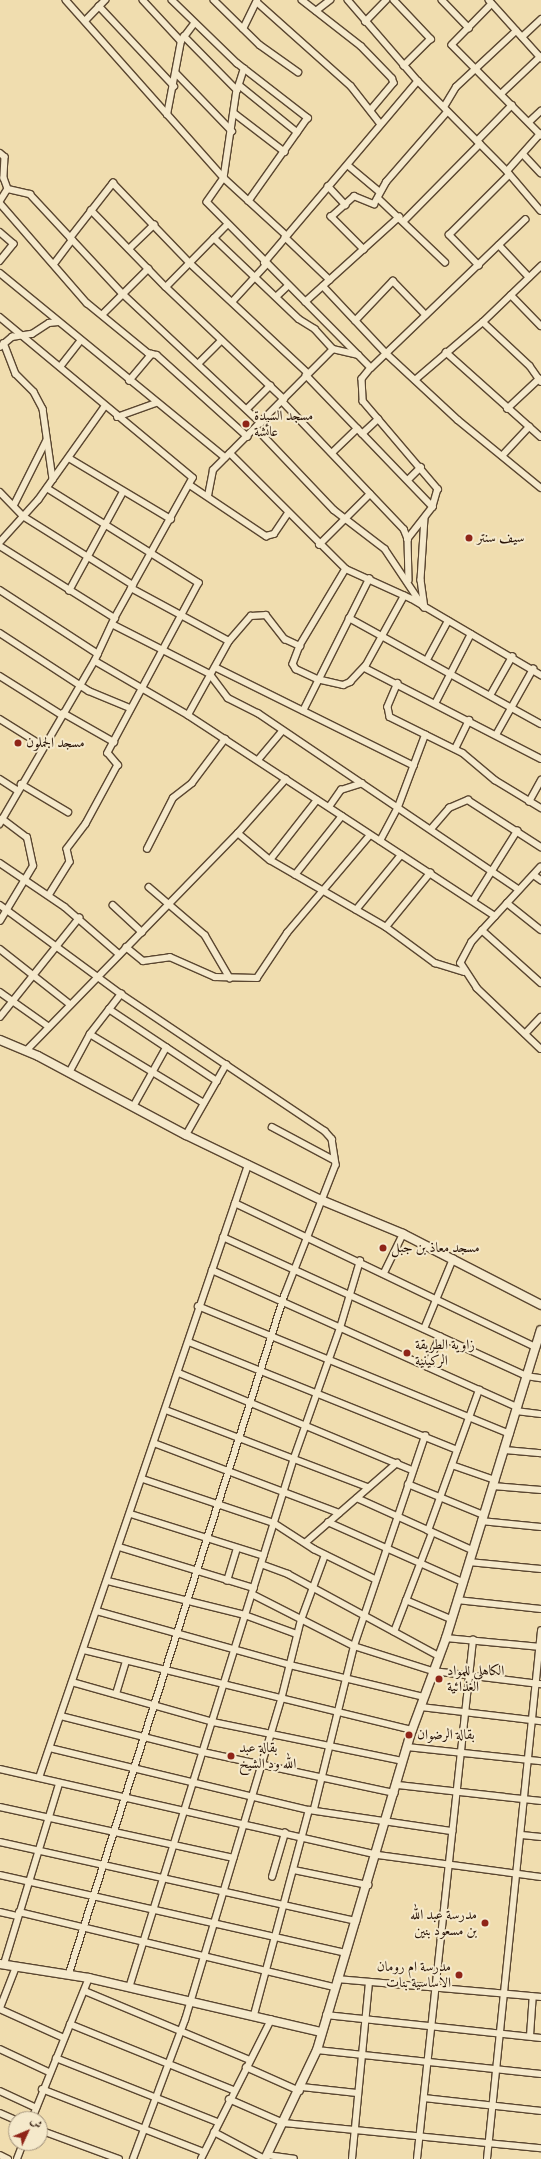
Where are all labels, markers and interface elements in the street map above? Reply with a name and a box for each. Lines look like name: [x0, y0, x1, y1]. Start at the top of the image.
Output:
place label: مسجد السيدة عائشة: [254, 408, 313, 440]
marker: مسجد السيدة عائشة: [241, 419, 251, 429]
place label: سيف سنتر: [477, 530, 525, 546]
marker: سيف سنتر: [464, 533, 474, 543]
place label: مسجد الجملون: [26, 735, 85, 751]
marker: مسجد الجملون: [13, 738, 23, 748]
place label: مسجد معاذ بن جبل: [391, 1240, 480, 1256]
marker: مسجد معاذ بن جبل: [378, 1243, 388, 1253]
place label: زاوية الطريقة الركينية: [415, 1337, 475, 1370]
marker: زاوية الطريقة الركينية: [402, 1348, 412, 1358]
place label: الكاهلي للمواد الغذائية: [447, 1663, 504, 1696]
marker: الكاهلي للمواد الغذائية: [434, 1674, 444, 1684]
place label: بقالة الرضوان: [417, 1727, 475, 1743]
marker: بقالة الرضوان: [404, 1730, 414, 1740]
place label: بقالة عبد الله ود الشيخ: [239, 1740, 296, 1772]
marker: بقالة عبد الله ود الشيخ: [226, 1751, 236, 1761]
place label: مدرسة عبد الله بن مسعود بنين: [410, 1907, 477, 1940]
marker: مدرسة عبد الله بن مسعود بنين: [480, 1918, 490, 1928]
place label: مدرسة ام رومان الاساسية بنات: [377, 1959, 451, 1992]
marker: مدرسة ام رومان الاساسية بنات: [454, 1970, 464, 1980]
north arrow: [8, 2111, 48, 2151]
text: ش: [27, 2115, 45, 2132]

